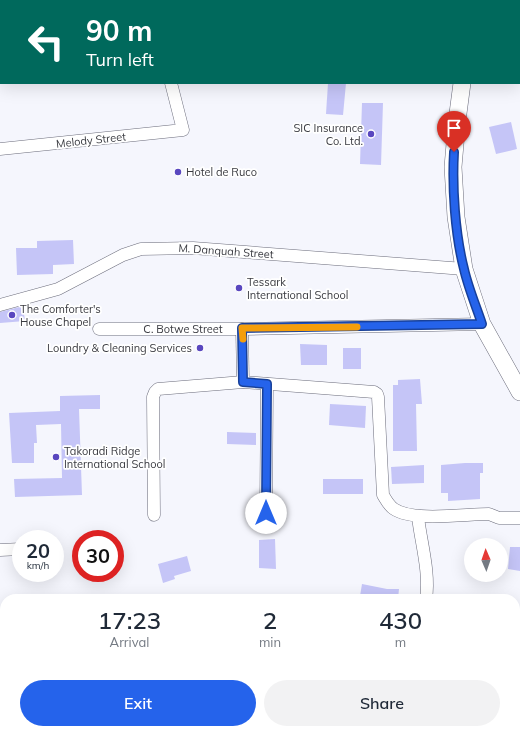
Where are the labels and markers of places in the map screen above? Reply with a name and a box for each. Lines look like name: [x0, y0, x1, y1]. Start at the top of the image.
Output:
pin: [437, 111, 471, 152]
place label: SIC Insurance Co. Ltd.: [294, 121, 363, 148]
marker: SIC Insurance Co. Ltd.: [366, 129, 376, 139]
place label: Hotel de Ruco: [186, 165, 257, 179]
marker: Hotel de Ruco: [173, 167, 183, 177]
place label: Tessark International School: [247, 275, 348, 302]
marker: Tessark International School: [234, 283, 244, 293]
place label: The Comforter's House Chapel: [20, 302, 101, 329]
marker: The Comforter's House Chapel: [7, 310, 17, 320]
place label: Loundry & Cleaning Services: [47, 341, 192, 355]
marker: Loundry & Cleaning Services: [195, 343, 205, 353]
place label: Takoradi Ridge International School: [64, 444, 165, 471]
marker: Takoradi Ridge International School: [51, 452, 61, 462]

